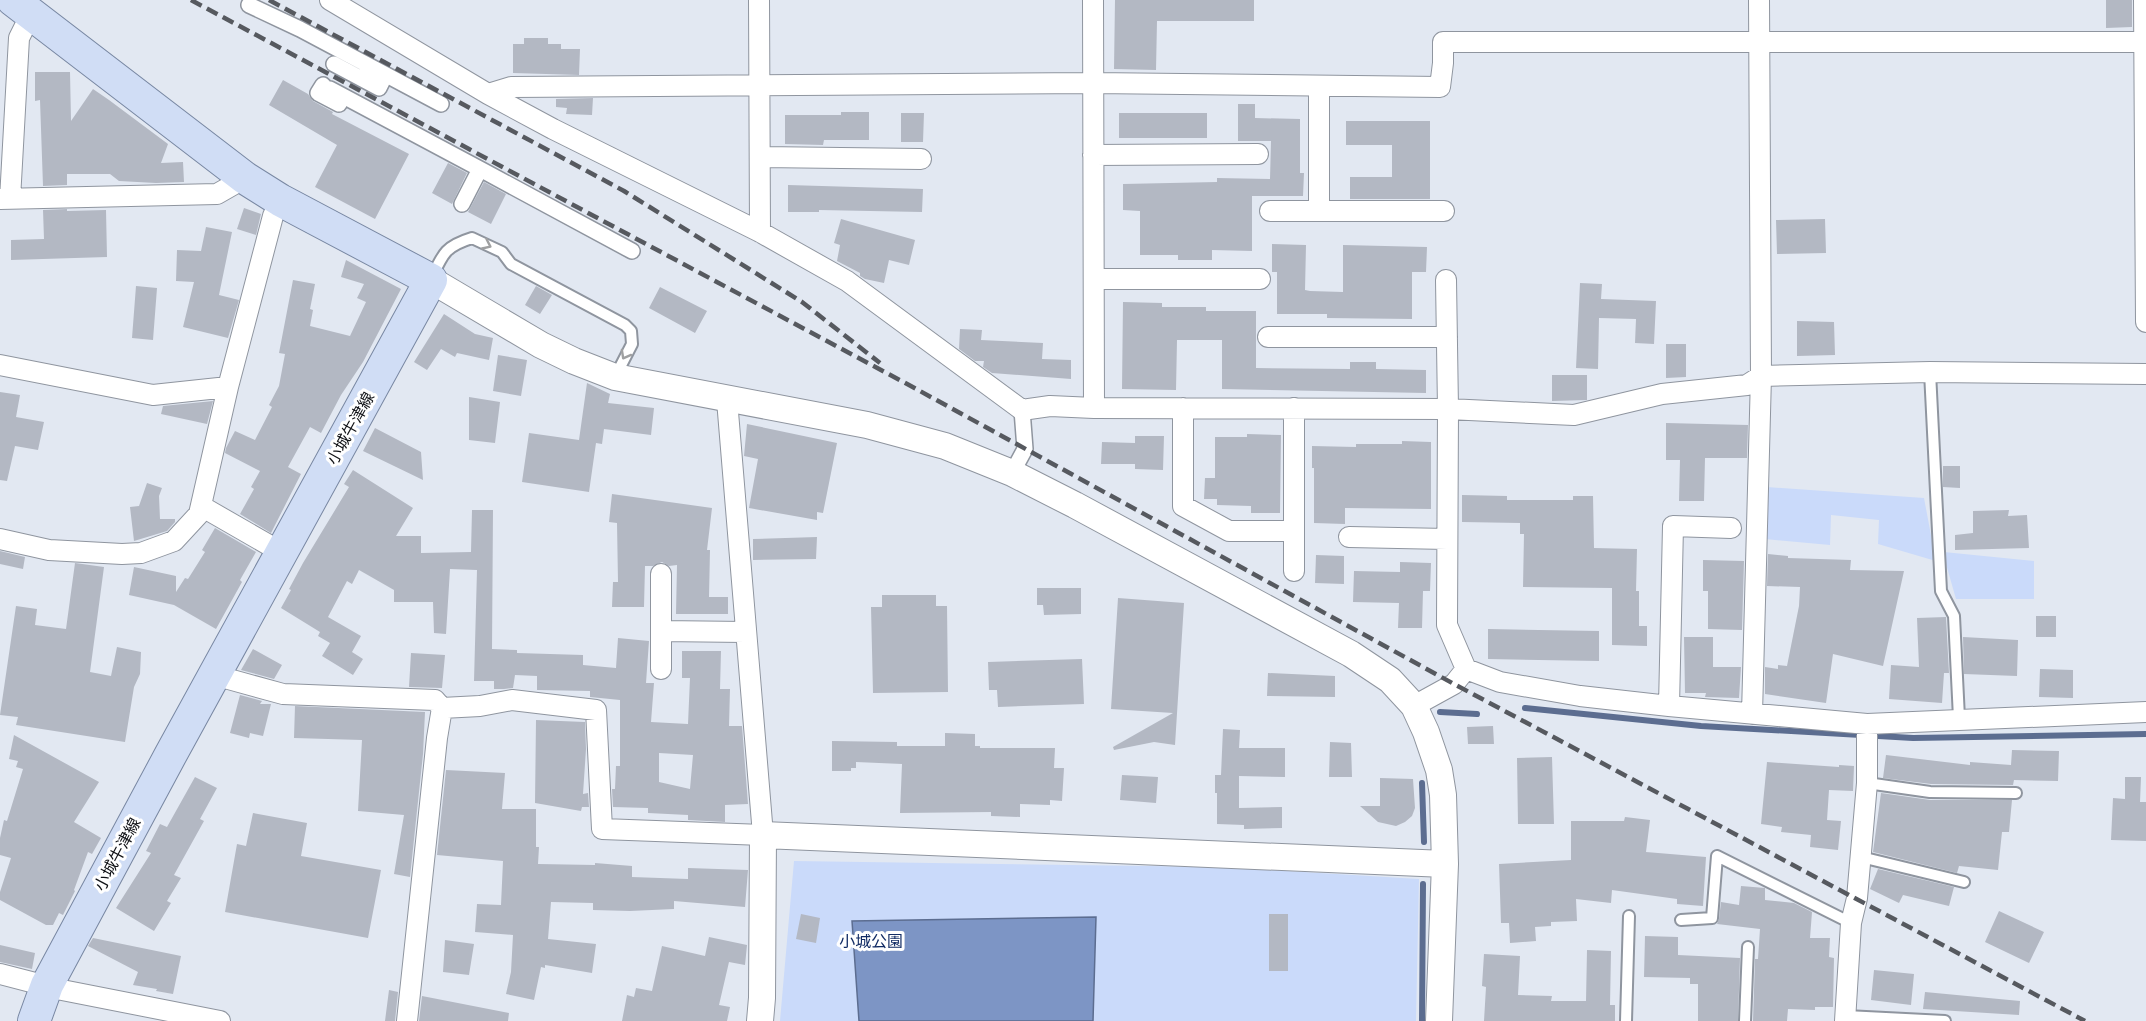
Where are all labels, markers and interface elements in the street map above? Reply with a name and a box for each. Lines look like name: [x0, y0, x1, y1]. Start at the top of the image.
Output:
one-way arrow: [481, 238, 492, 250]
one-way arrow: [621, 349, 632, 360]
street label: 小城牛津線: [323, 389, 378, 468]
street label: 小城牛津線: [90, 814, 145, 894]
park label: 小城公園: [839, 932, 903, 951]

